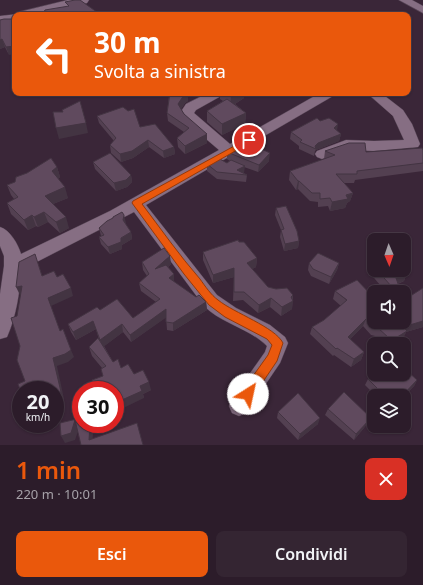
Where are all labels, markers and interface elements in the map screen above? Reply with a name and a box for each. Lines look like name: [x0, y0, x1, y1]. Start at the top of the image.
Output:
text: 30 m: [94, 23, 161, 61]
icon: left: [28, 28, 80, 80]
text: Svolta a sinistra: [94, 59, 226, 83]
pin: [232, 123, 266, 157]
icon: arrive: [238, 129, 260, 151]
north arrow: [367, 233, 411, 277]
map controls: [367, 233, 411, 433]
button: sound: [367, 285, 411, 329]
button: search: [367, 337, 411, 381]
position arrow: [227, 373, 269, 415]
speed limit sign: 30: [72, 381, 124, 433]
text: 20: [27, 388, 49, 415]
button: layers: [367, 389, 411, 433]
text: km/h: [26, 410, 50, 424]
text: 1 min: [16, 453, 81, 486]
button: close: [365, 458, 407, 500]
text: 220 m · 10:01: [16, 485, 97, 503]
button: Esci: [16, 531, 208, 577]
button: Condividi: [216, 531, 407, 577]

